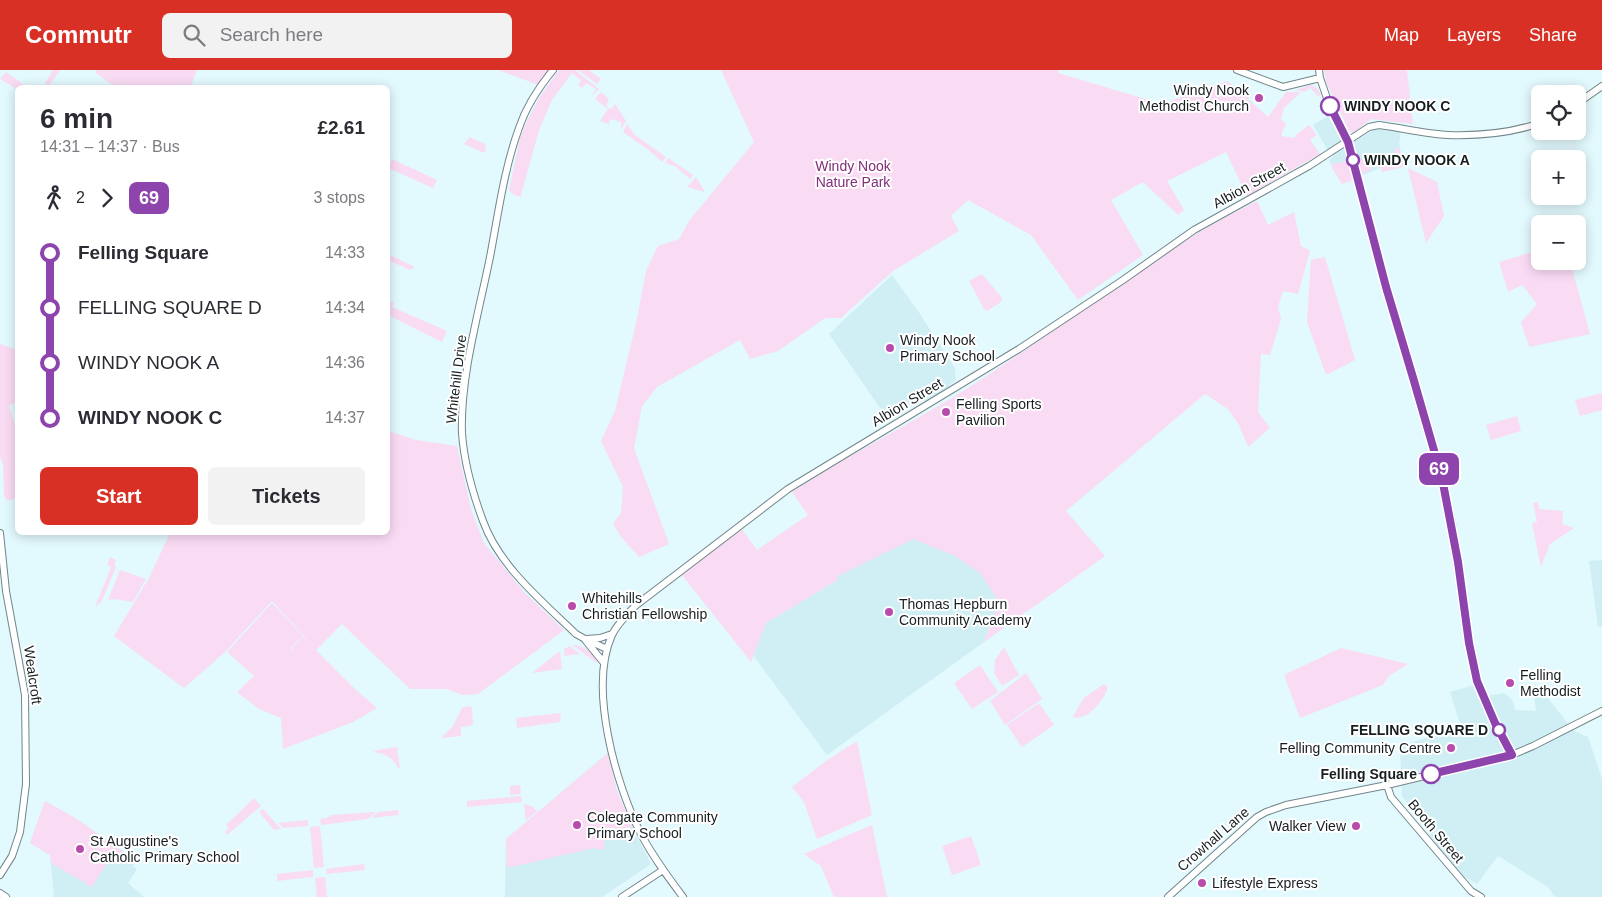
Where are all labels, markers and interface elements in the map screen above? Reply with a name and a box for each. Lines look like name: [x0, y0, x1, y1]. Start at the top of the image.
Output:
search box: [162, 13, 512, 58]
text: Commutr: [25, 21, 132, 48]
icon: search: [180, 21, 208, 49]
text: Search here: [220, 24, 323, 45]
text: Map: [1384, 25, 1419, 45]
text: Layers: [1447, 25, 1501, 45]
text: Share: [1529, 25, 1577, 45]
place label: Windy Nook Methodist Church: [1139, 82, 1250, 114]
map controls: [1531, 85, 1586, 270]
button: locate: [1531, 85, 1586, 140]
marker: Windy Nook Methodist Church: [1253, 92, 1265, 104]
marker: WINDY NOOK C: [1320, 96, 1340, 116]
place label: WINDY NOOK C: [1344, 98, 1450, 114]
text: 6 min: [40, 103, 113, 134]
text: £2.61: [317, 117, 365, 138]
text: 14:31 – 14:37 · Bus: [40, 138, 180, 155]
button: +: [1531, 150, 1586, 205]
place label: WINDY NOOK A: [1364, 152, 1470, 168]
marker: WINDY NOOK A: [1346, 153, 1360, 167]
park label: Windy Nook Nature Park: [815, 158, 892, 190]
street label: Albion Street: [1210, 159, 1288, 211]
icon: walk: [40, 184, 68, 212]
icon: forward: [93, 184, 121, 212]
text: 69: [139, 188, 159, 208]
text: 2: [76, 189, 85, 206]
text: 3 stops: [313, 189, 365, 206]
button: −: [1531, 215, 1586, 270]
text: Felling Square: [78, 242, 209, 263]
text: 14:33: [325, 244, 365, 261]
text: FELLING SQUARE D: [78, 297, 262, 318]
text: 14:34: [325, 299, 365, 316]
place label: Windy Nook Primary School: [900, 332, 995, 364]
street label: Whitehill Drive: [443, 333, 469, 424]
marker: Windy Nook Primary School: [884, 342, 896, 354]
text: WINDY NOOK A: [78, 352, 219, 373]
text: 14:36: [325, 354, 365, 371]
street label: Albion Street: [869, 374, 946, 430]
place label: Felling Sports Pavilion: [956, 396, 1042, 428]
marker: Felling Sports Pavilion: [940, 406, 952, 418]
text: WINDY NOOK C: [78, 407, 222, 428]
text: 14:37: [325, 409, 365, 426]
line badge: 69: [1416, 453, 1462, 485]
text: 69: [1429, 459, 1449, 479]
button: Start: [40, 467, 198, 525]
button: Tickets: [208, 467, 365, 525]
place label: Whitehills Christian Fellowship: [582, 590, 707, 622]
place label: Thomas Hepburn Community Academy: [899, 596, 1031, 628]
marker: Whitehills Christian Fellowship: [566, 600, 578, 612]
marker: Thomas Hepburn Community Academy: [883, 606, 895, 618]
street label: Wealcroft: [21, 645, 45, 705]
place label: Felling Methodist: [1520, 667, 1581, 699]
marker: Felling Methodist: [1504, 677, 1516, 689]
place label: FELLING SQUARE D: [1350, 722, 1488, 738]
marker: FELLING SQUARE D: [1492, 723, 1506, 737]
place label: Felling Community Centre: [1279, 740, 1441, 756]
marker: Felling Community Centre: [1445, 742, 1457, 754]
marker: Felling Square: [1421, 764, 1441, 784]
place label: Felling Square: [1321, 766, 1417, 782]
street label: Booth Street: [1405, 796, 1467, 866]
street label: Crowhall Lane: [1174, 803, 1252, 874]
place label: Colegate Community Primary School: [587, 809, 718, 841]
place label: Walker View: [1269, 818, 1347, 834]
marker: Colegate Community Primary School: [571, 819, 583, 831]
marker: Walker View: [1350, 820, 1362, 832]
place label: St Augustine's Catholic Primary School: [90, 833, 239, 865]
marker: St Augustine's Catholic Primary School: [74, 843, 86, 855]
place label: Lifestyle Express: [1212, 875, 1318, 891]
marker: Lifestyle Express: [1196, 877, 1208, 889]

